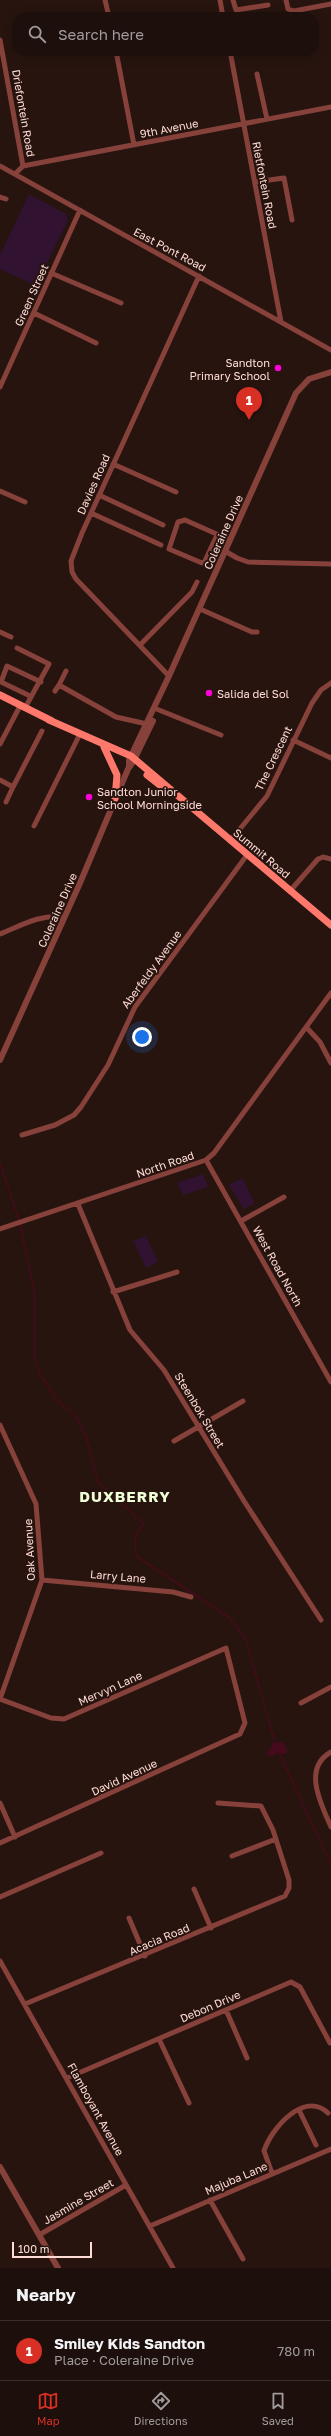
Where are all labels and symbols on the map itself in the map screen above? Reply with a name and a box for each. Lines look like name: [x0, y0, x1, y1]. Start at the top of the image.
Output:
street label: Driefontein Road: [10, 68, 38, 158]
street label: 9th Avenue: [139, 116, 199, 140]
street label: Rietfontein Road: [250, 140, 280, 230]
street label: East Pont Road: [132, 224, 208, 274]
street label: Green Street: [11, 262, 51, 328]
place label: Sandton Primary School: [190, 356, 270, 382]
marker: Sandton Primary School: [273, 363, 283, 373]
pin: 1: [236, 387, 262, 420]
street label: Davies Road: [74, 452, 112, 516]
street label: Coleraine Drive: [201, 493, 245, 571]
place label: Salida del Sol: [217, 687, 290, 700]
marker: Salida del Sol: [204, 688, 214, 698]
street label: The Crescent: [252, 724, 294, 792]
place label: Sandton Junior School Morningside: [97, 785, 202, 811]
marker: Sandton Junior School Morningside: [84, 792, 94, 802]
street label: Summit Road: [231, 825, 293, 881]
street label: Coleraine Drive: [35, 871, 79, 949]
street label: Aberfeldy Avenue: [118, 927, 184, 1011]
your location: [132, 1027, 152, 1047]
street label: North Road: [134, 1148, 196, 1180]
street label: West Road North: [251, 1224, 305, 1308]
street label: Steenbok Street: [172, 1370, 228, 1450]
district label: DUXBERRY: [79, 1487, 171, 1505]
street label: Oak Avenue: [21, 1519, 37, 1581]
street label: Larry Lane: [89, 1567, 147, 1585]
street label: Mervyn Lane: [76, 1668, 144, 1708]
street label: David Avenue: [89, 1756, 159, 1798]
street label: Acacia Road: [127, 1920, 191, 1958]
street label: Debon Drive: [178, 1987, 242, 2025]
street label: Flamboyant Avenue: [65, 2060, 127, 2158]
street label: Majuba Lane: [203, 2159, 269, 2197]
street label: Jasmine Street: [40, 2176, 116, 2226]
scale bar: [12, 2240, 92, 2259]

